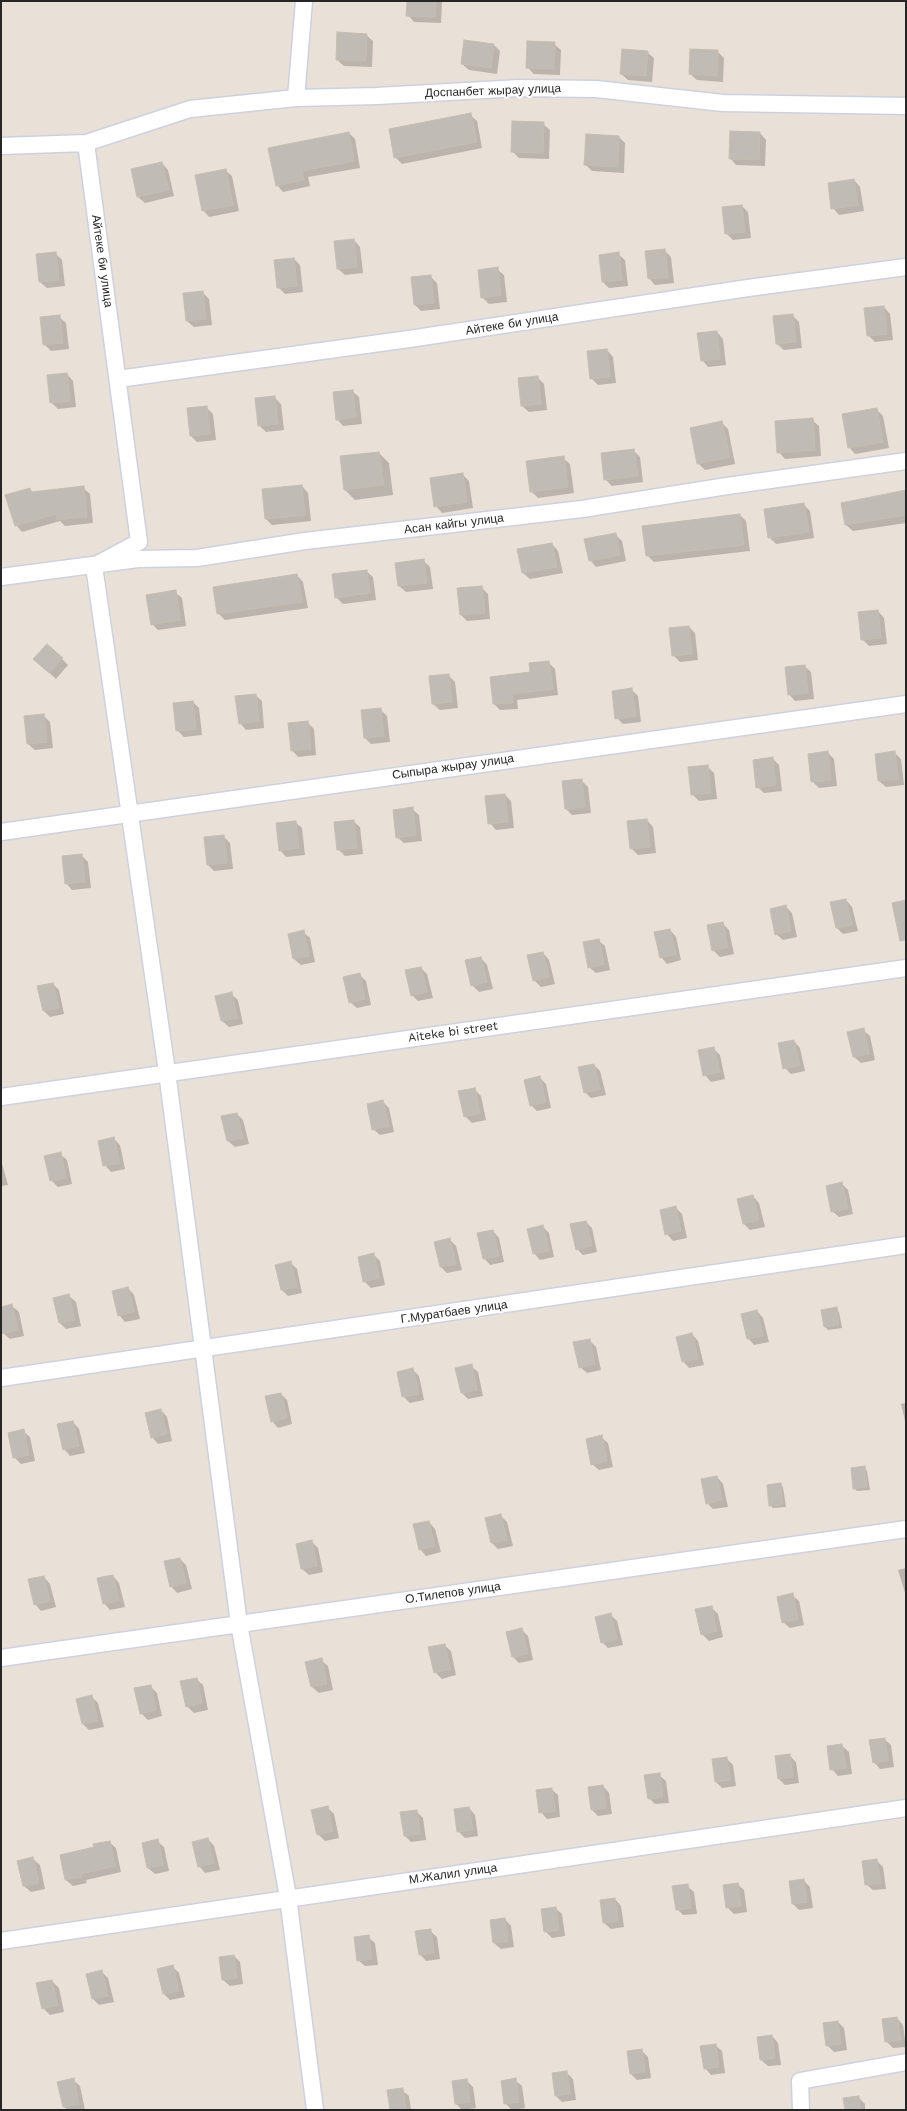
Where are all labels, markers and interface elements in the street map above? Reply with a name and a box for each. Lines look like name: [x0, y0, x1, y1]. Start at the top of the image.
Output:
street label: Доспанбет жырау улица: [425, 81, 561, 101]
street label: Айтеке би улица: [88, 214, 116, 308]
street label: Айтеке би улица: [465, 310, 559, 338]
street label: Асан кайгы улица: [403, 511, 505, 537]
street label: Сыпыра жырау улица: [391, 751, 515, 783]
street label: Aiteke bi street: [407, 1019, 499, 1045]
street label: Г.Муратбаев улица: [400, 1297, 508, 1327]
street label: О.Тилепов улица: [404, 1579, 502, 1607]
street label: М.Жалил улица: [408, 1861, 498, 1887]

